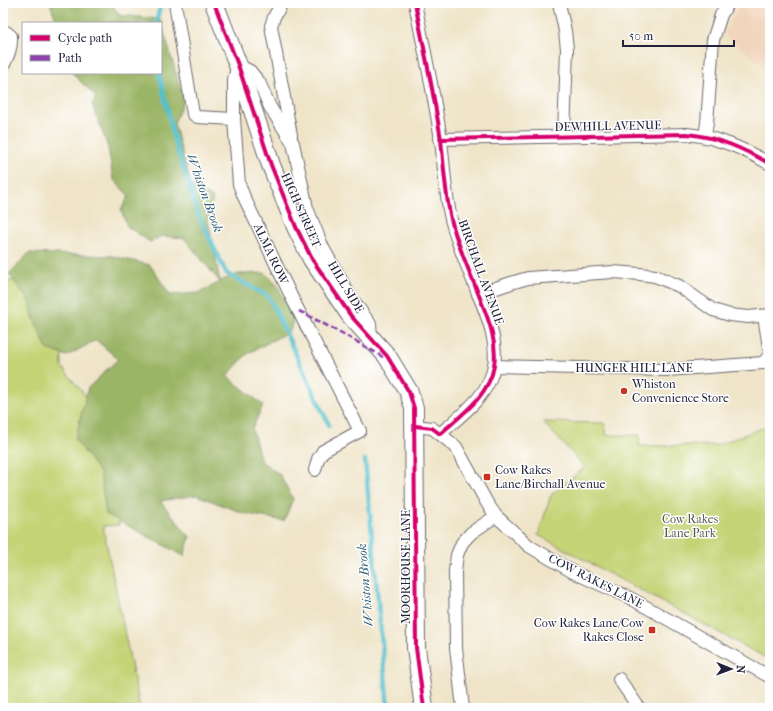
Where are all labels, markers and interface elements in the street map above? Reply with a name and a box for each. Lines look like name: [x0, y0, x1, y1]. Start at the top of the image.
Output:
legend: [22, 22, 162, 74]
scale bar: [623, 22, 734, 48]
text: 50 m: [629, 29, 653, 43]
text: Cycle path: [58, 31, 113, 45]
text: Path: [58, 51, 82, 65]
street label: DEWHILL AVENUE: [554, 118, 662, 134]
water label: Whiston Brook: [184, 151, 226, 235]
street label: HIGH STREET: [278, 170, 324, 250]
street label: BIRCHALL AVENUE: [455, 217, 507, 327]
street label: ALMA ROW: [250, 220, 292, 288]
street label: HILL SIDE: [325, 258, 367, 316]
street label: HUNGER HILL LANE: [575, 361, 693, 375]
place label: Whiston Convenience Store: [631, 377, 729, 405]
marker: Whiston Convenience Store: [619, 386, 629, 396]
place label: Cow Rakes Lane/Birchall Avenue: [495, 463, 606, 491]
marker: Cow Rakes Lane/Birchall Avenue: [482, 472, 492, 482]
street label: MOORHOUSE LANE: [399, 510, 413, 624]
park label: Cow Rakes Lane Park: [662, 512, 719, 540]
water label: Whiston Brook: [354, 543, 376, 627]
street label: COW RAKES LANE: [546, 551, 646, 611]
place label: Cow Rakes Lane/Cow Rakes Close: [534, 616, 645, 644]
marker: Cow Rakes Lane/Cow Rakes Close: [647, 625, 657, 635]
north arrow: [711, 649, 751, 689]
text: N: [734, 665, 747, 674]

